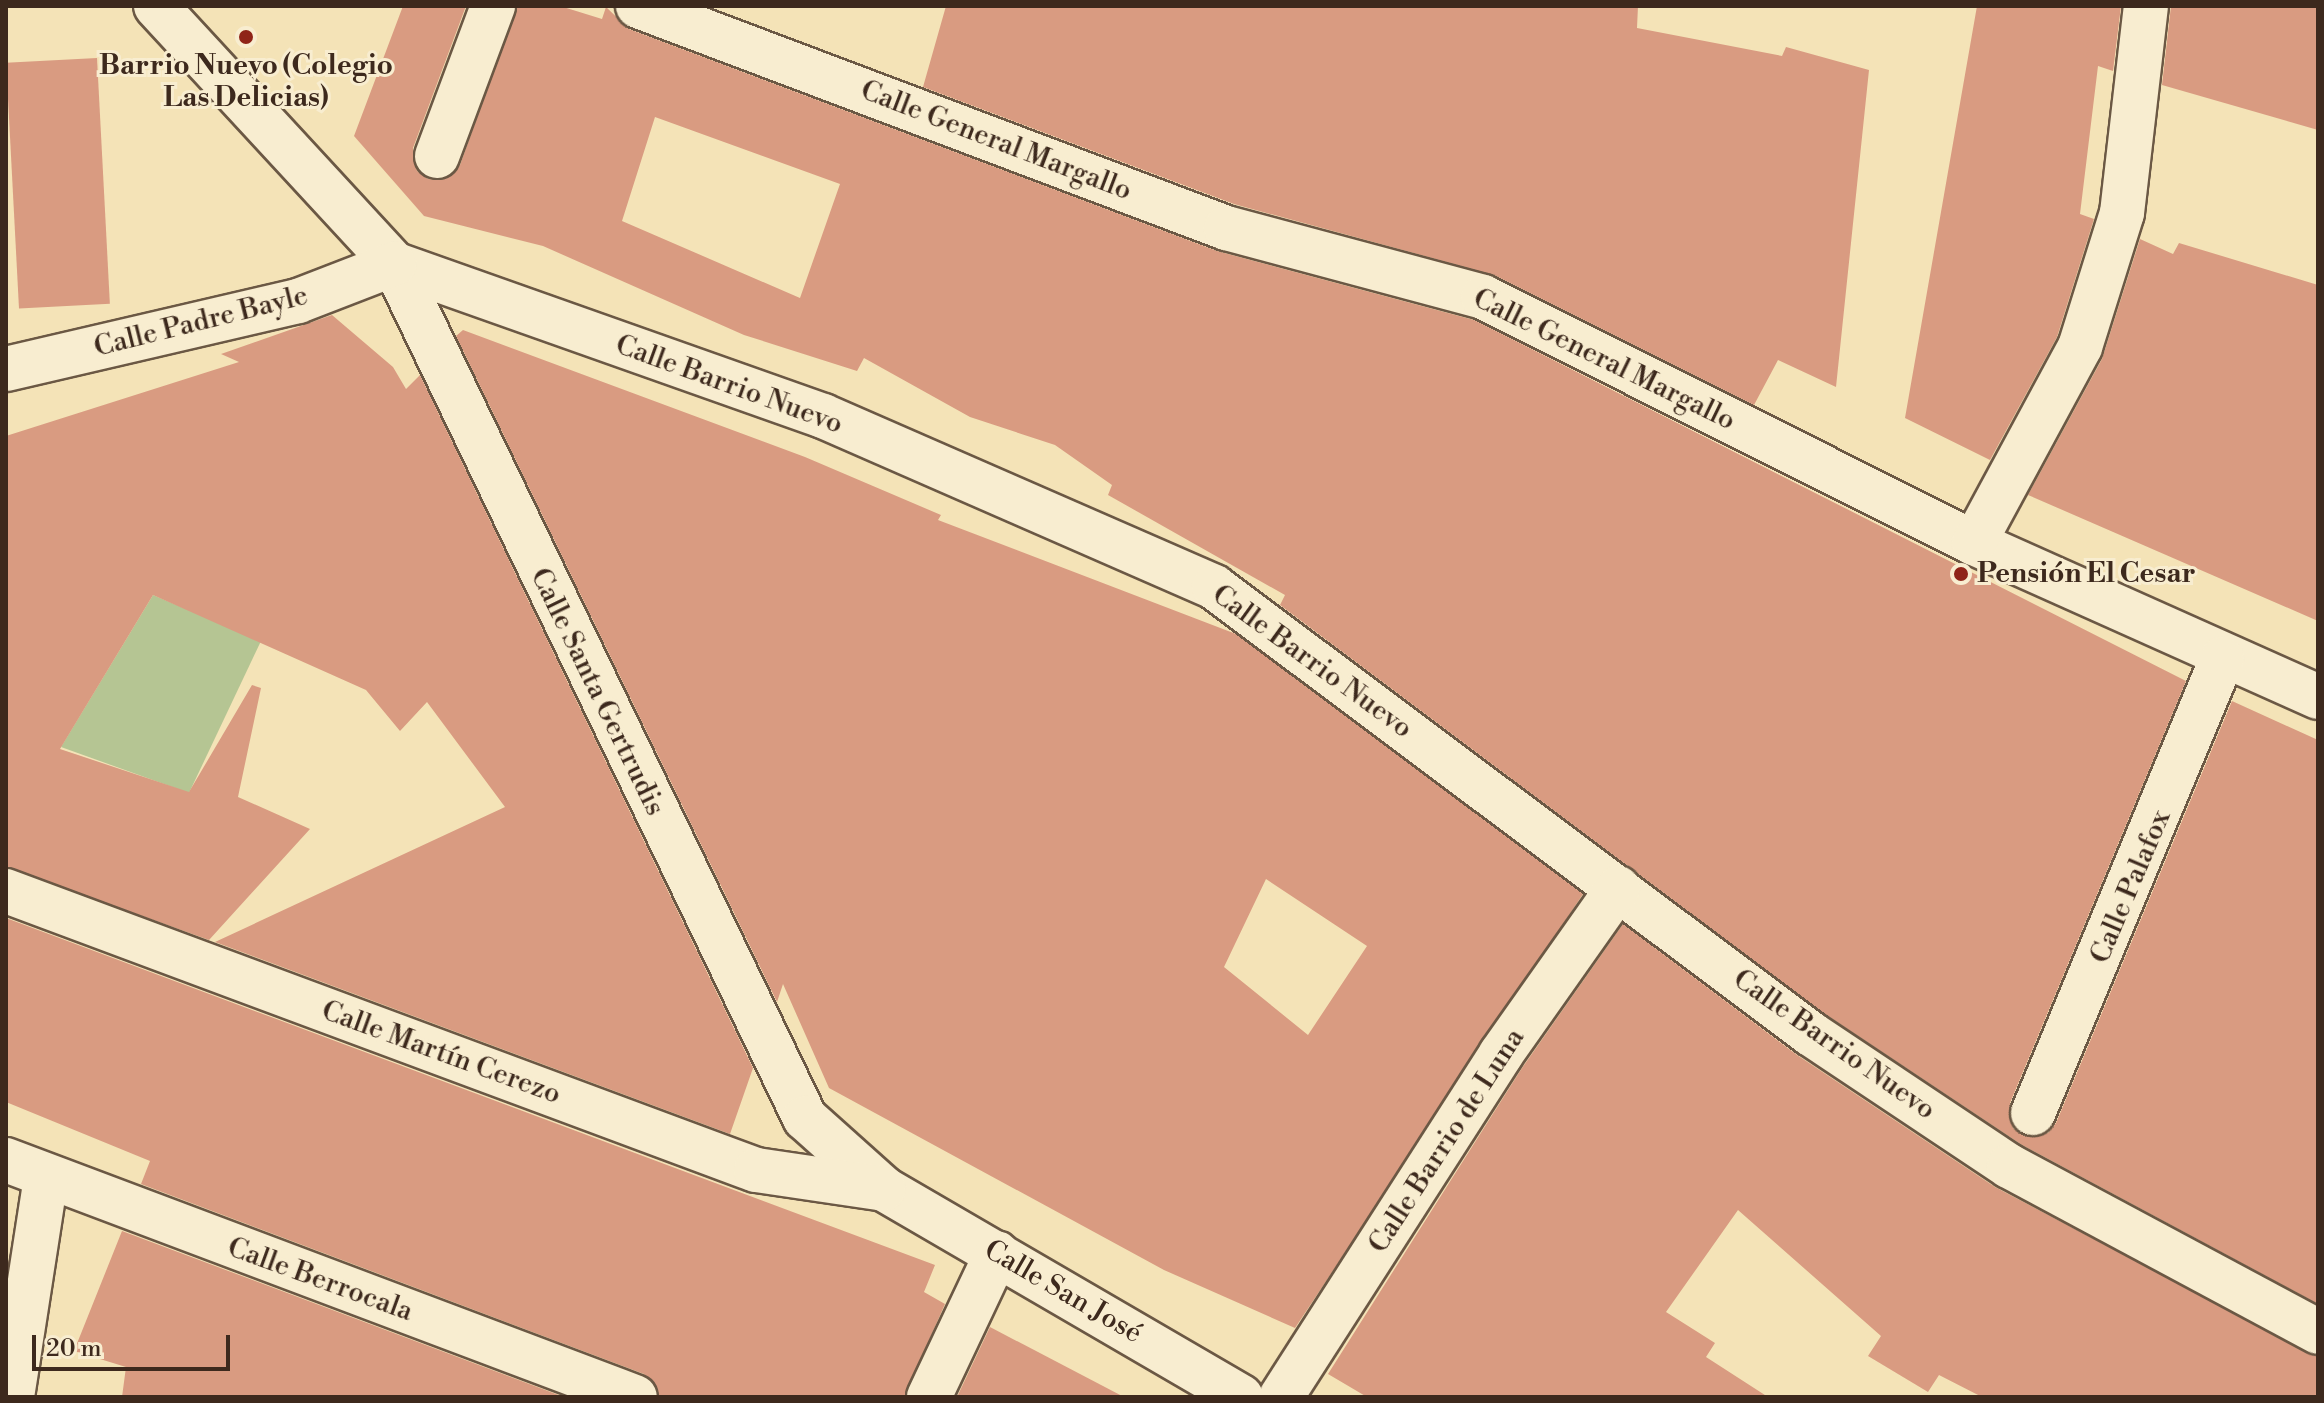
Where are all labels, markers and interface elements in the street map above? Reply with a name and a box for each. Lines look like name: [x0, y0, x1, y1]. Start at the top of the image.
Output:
marker: Barrio Nuevo (Colegio Las Delicias): [237, 28, 255, 46]
place label: Barrio Nuevo (Colegio Las Delicias): [99, 49, 393, 115]
street label: Calle General Margallo: [856, 74, 1136, 208]
street label: Calle Padre Bayle: [91, 279, 311, 365]
street label: Calle General Margallo: [1467, 282, 1741, 438]
street label: Calle Barrio Nuevo: [611, 328, 847, 442]
place label: Pensión El Cesar: [1977, 557, 2196, 591]
street label: Calle Santa Gertrudis: [523, 563, 671, 821]
marker: Pensión El Cesar: [1952, 565, 1970, 583]
street label: Calle Barrio Nuevo: [1205, 578, 1419, 746]
street label: Calle Palafox: [2084, 805, 2178, 969]
street label: Calle Barrio Nuevo: [1726, 963, 1942, 1127]
street label: Calle Martín Cerezo: [317, 994, 565, 1112]
street label: Calle Barrio de Luna: [1362, 1022, 1532, 1260]
street label: Calle Berrocala: [223, 1231, 417, 1329]
street label: Calle San José: [978, 1233, 1148, 1351]
scale bar: [36, 1319, 234, 1369]
text: 20 m: [46, 1334, 102, 1364]

